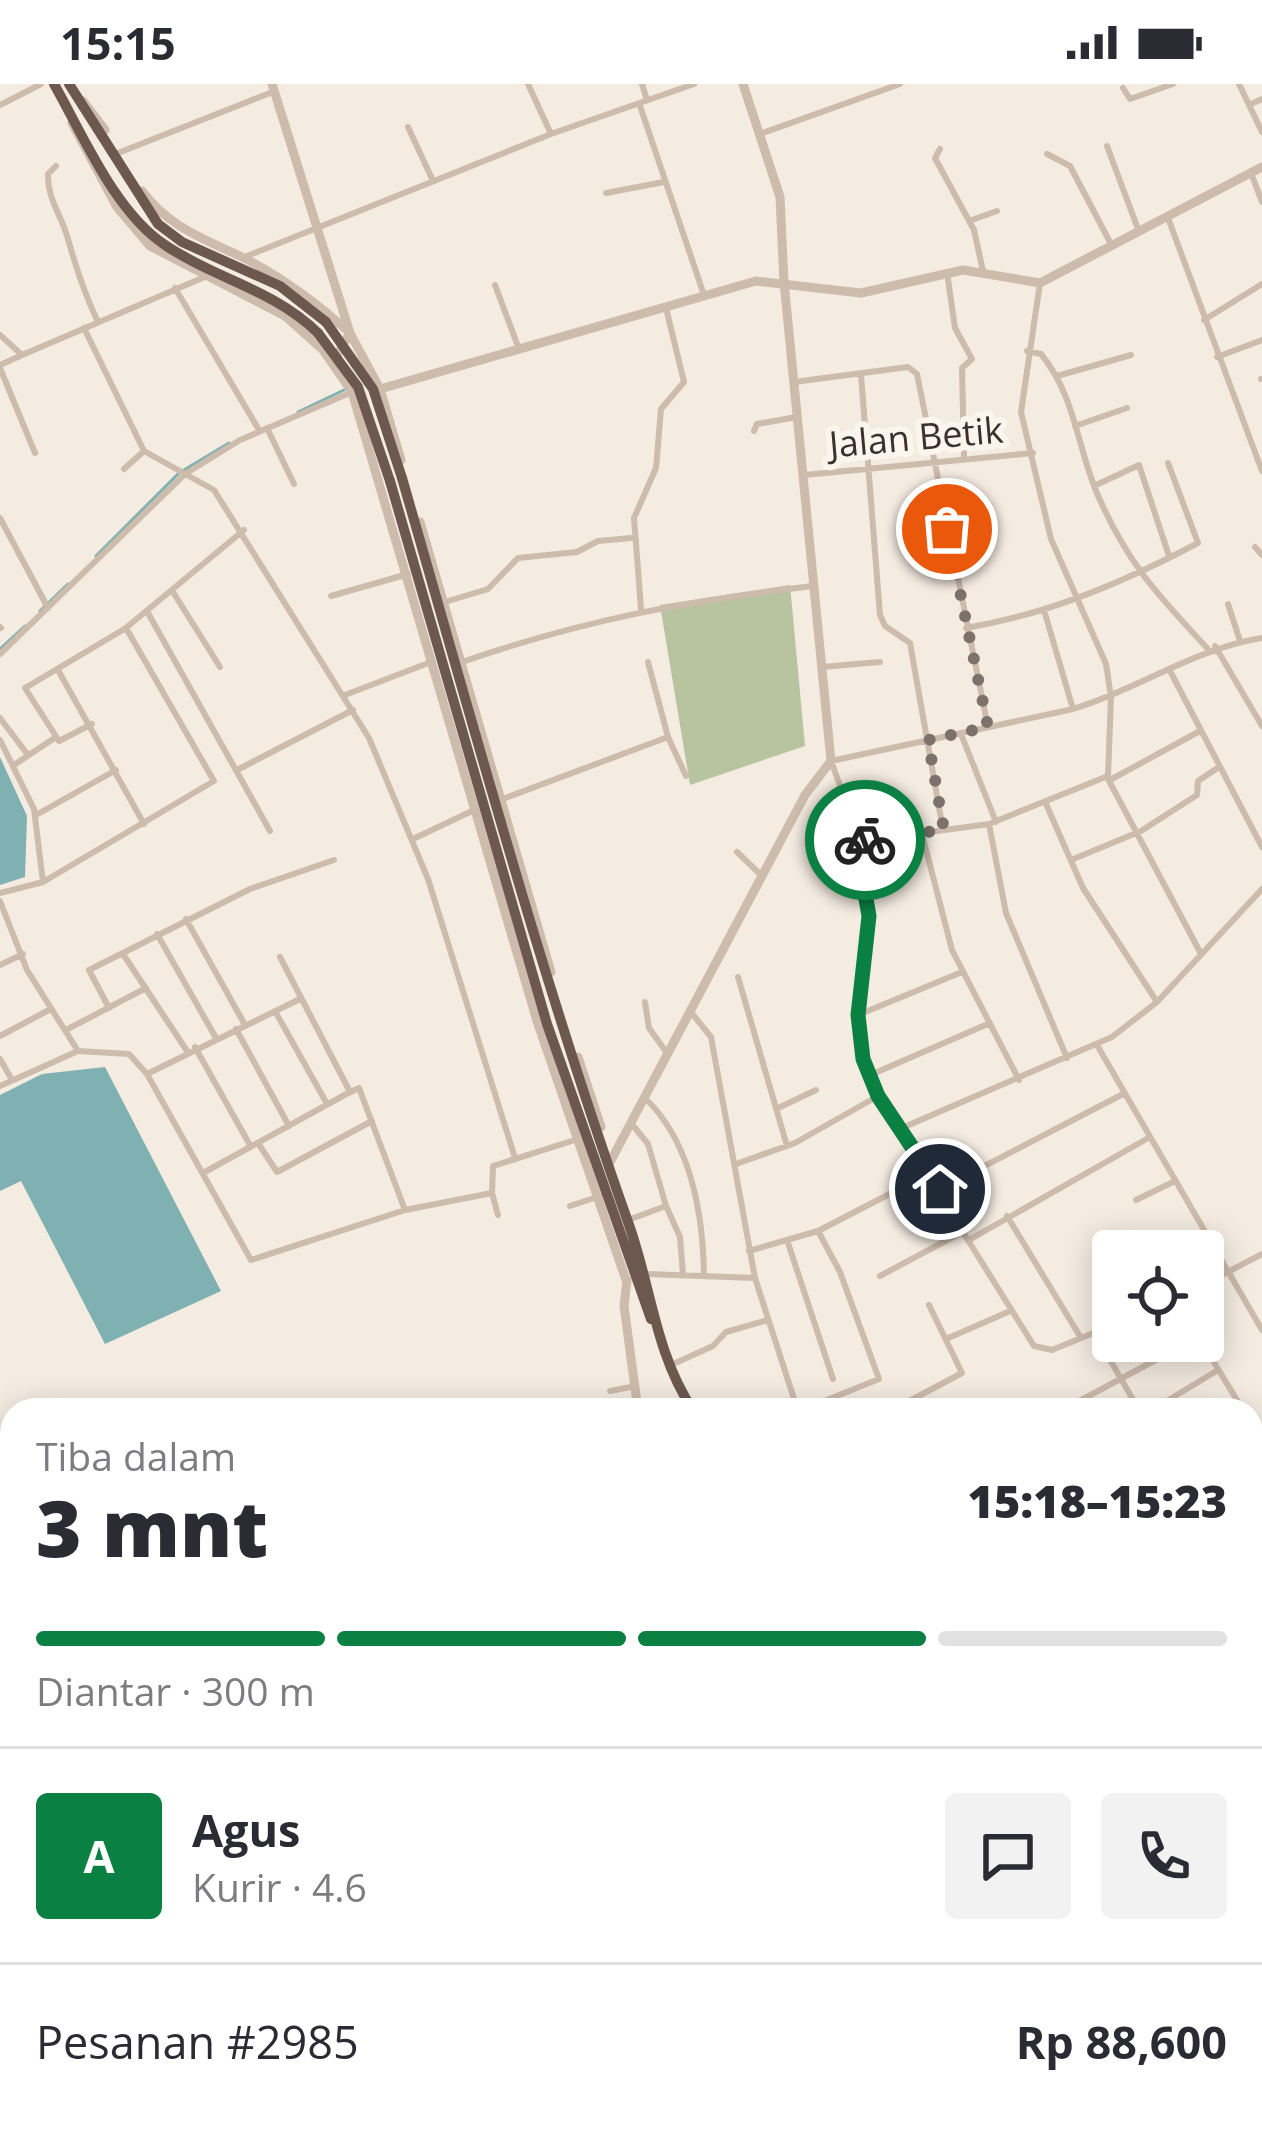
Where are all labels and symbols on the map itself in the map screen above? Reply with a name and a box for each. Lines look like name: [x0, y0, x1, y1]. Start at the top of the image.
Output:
street label: Jalan Betik: [824, 404, 1005, 469]
pin: [896, 478, 998, 580]
courier: [805, 780, 925, 900]
pin: [889, 1138, 991, 1240]

